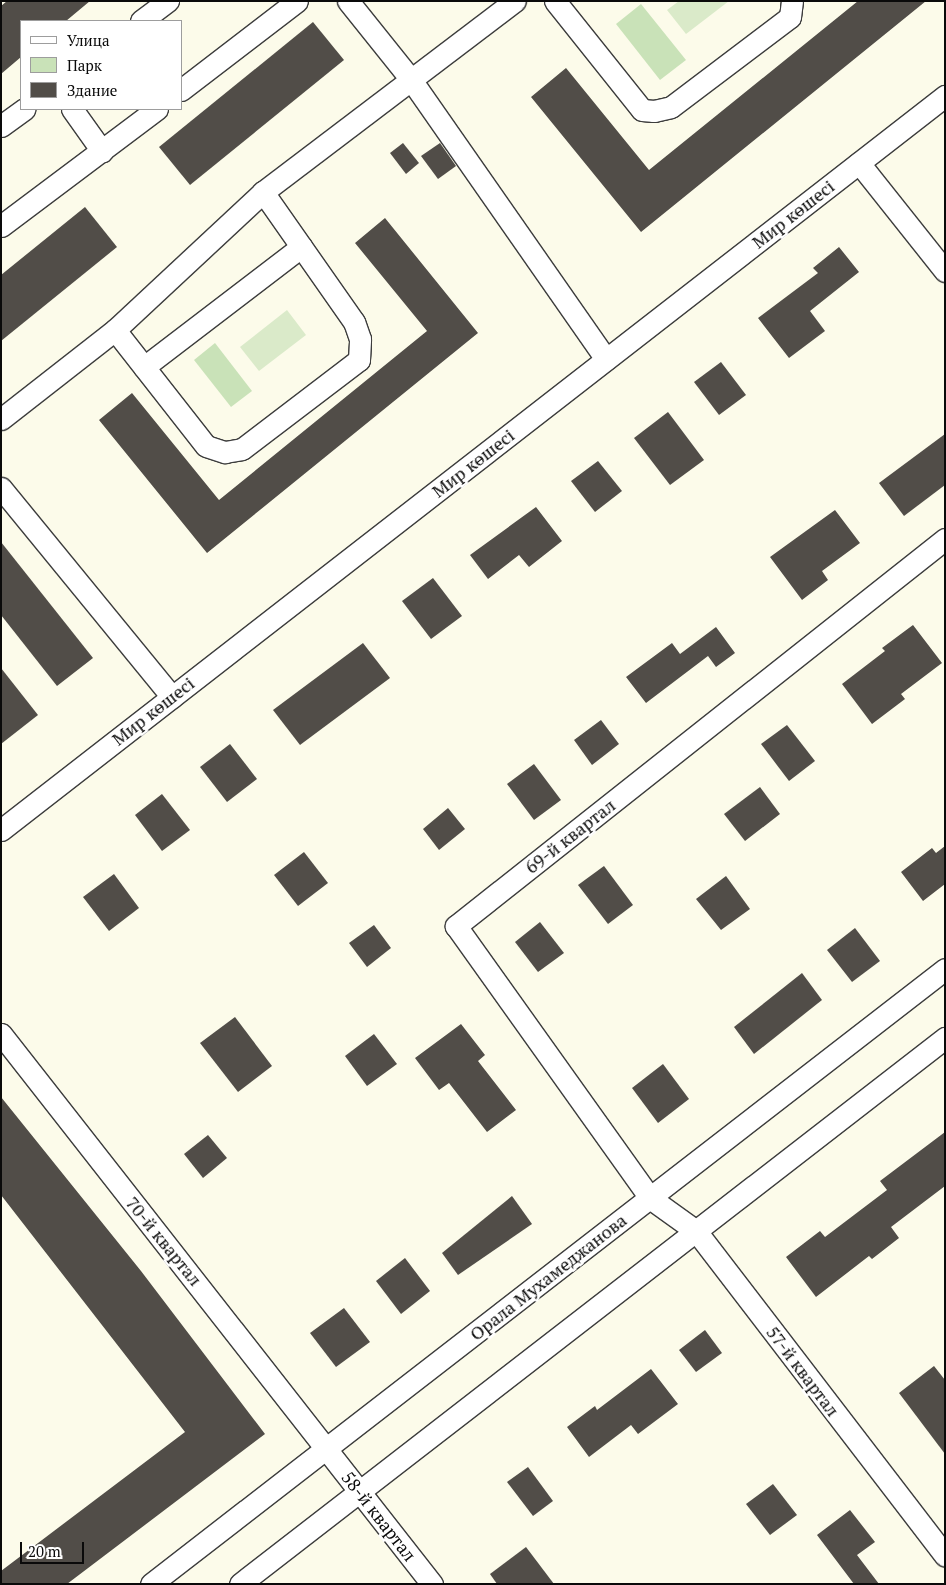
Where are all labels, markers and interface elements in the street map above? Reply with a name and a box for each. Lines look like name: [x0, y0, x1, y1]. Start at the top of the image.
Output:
legend: [20, 20, 182, 110]
text: Улица: [67, 30, 110, 50]
text: Парк: [67, 55, 102, 75]
text: Здание: [67, 80, 117, 100]
street label: Мир көшесі: [748, 175, 838, 253]
street label: Мир көшесі: [428, 424, 518, 502]
street label: Мир көшесі: [108, 672, 198, 750]
street label: 69-й квартал: [521, 794, 619, 878]
street label: 70-й квартал: [122, 1192, 206, 1290]
street label: Орала Мухамеджанова: [465, 1209, 631, 1345]
street label: 57-й квартал: [762, 1322, 844, 1420]
street label: 58-й квартал: [337, 1467, 421, 1565]
scale bar: [22, 1532, 86, 1564]
text: 20 m: [28, 1541, 61, 1561]

